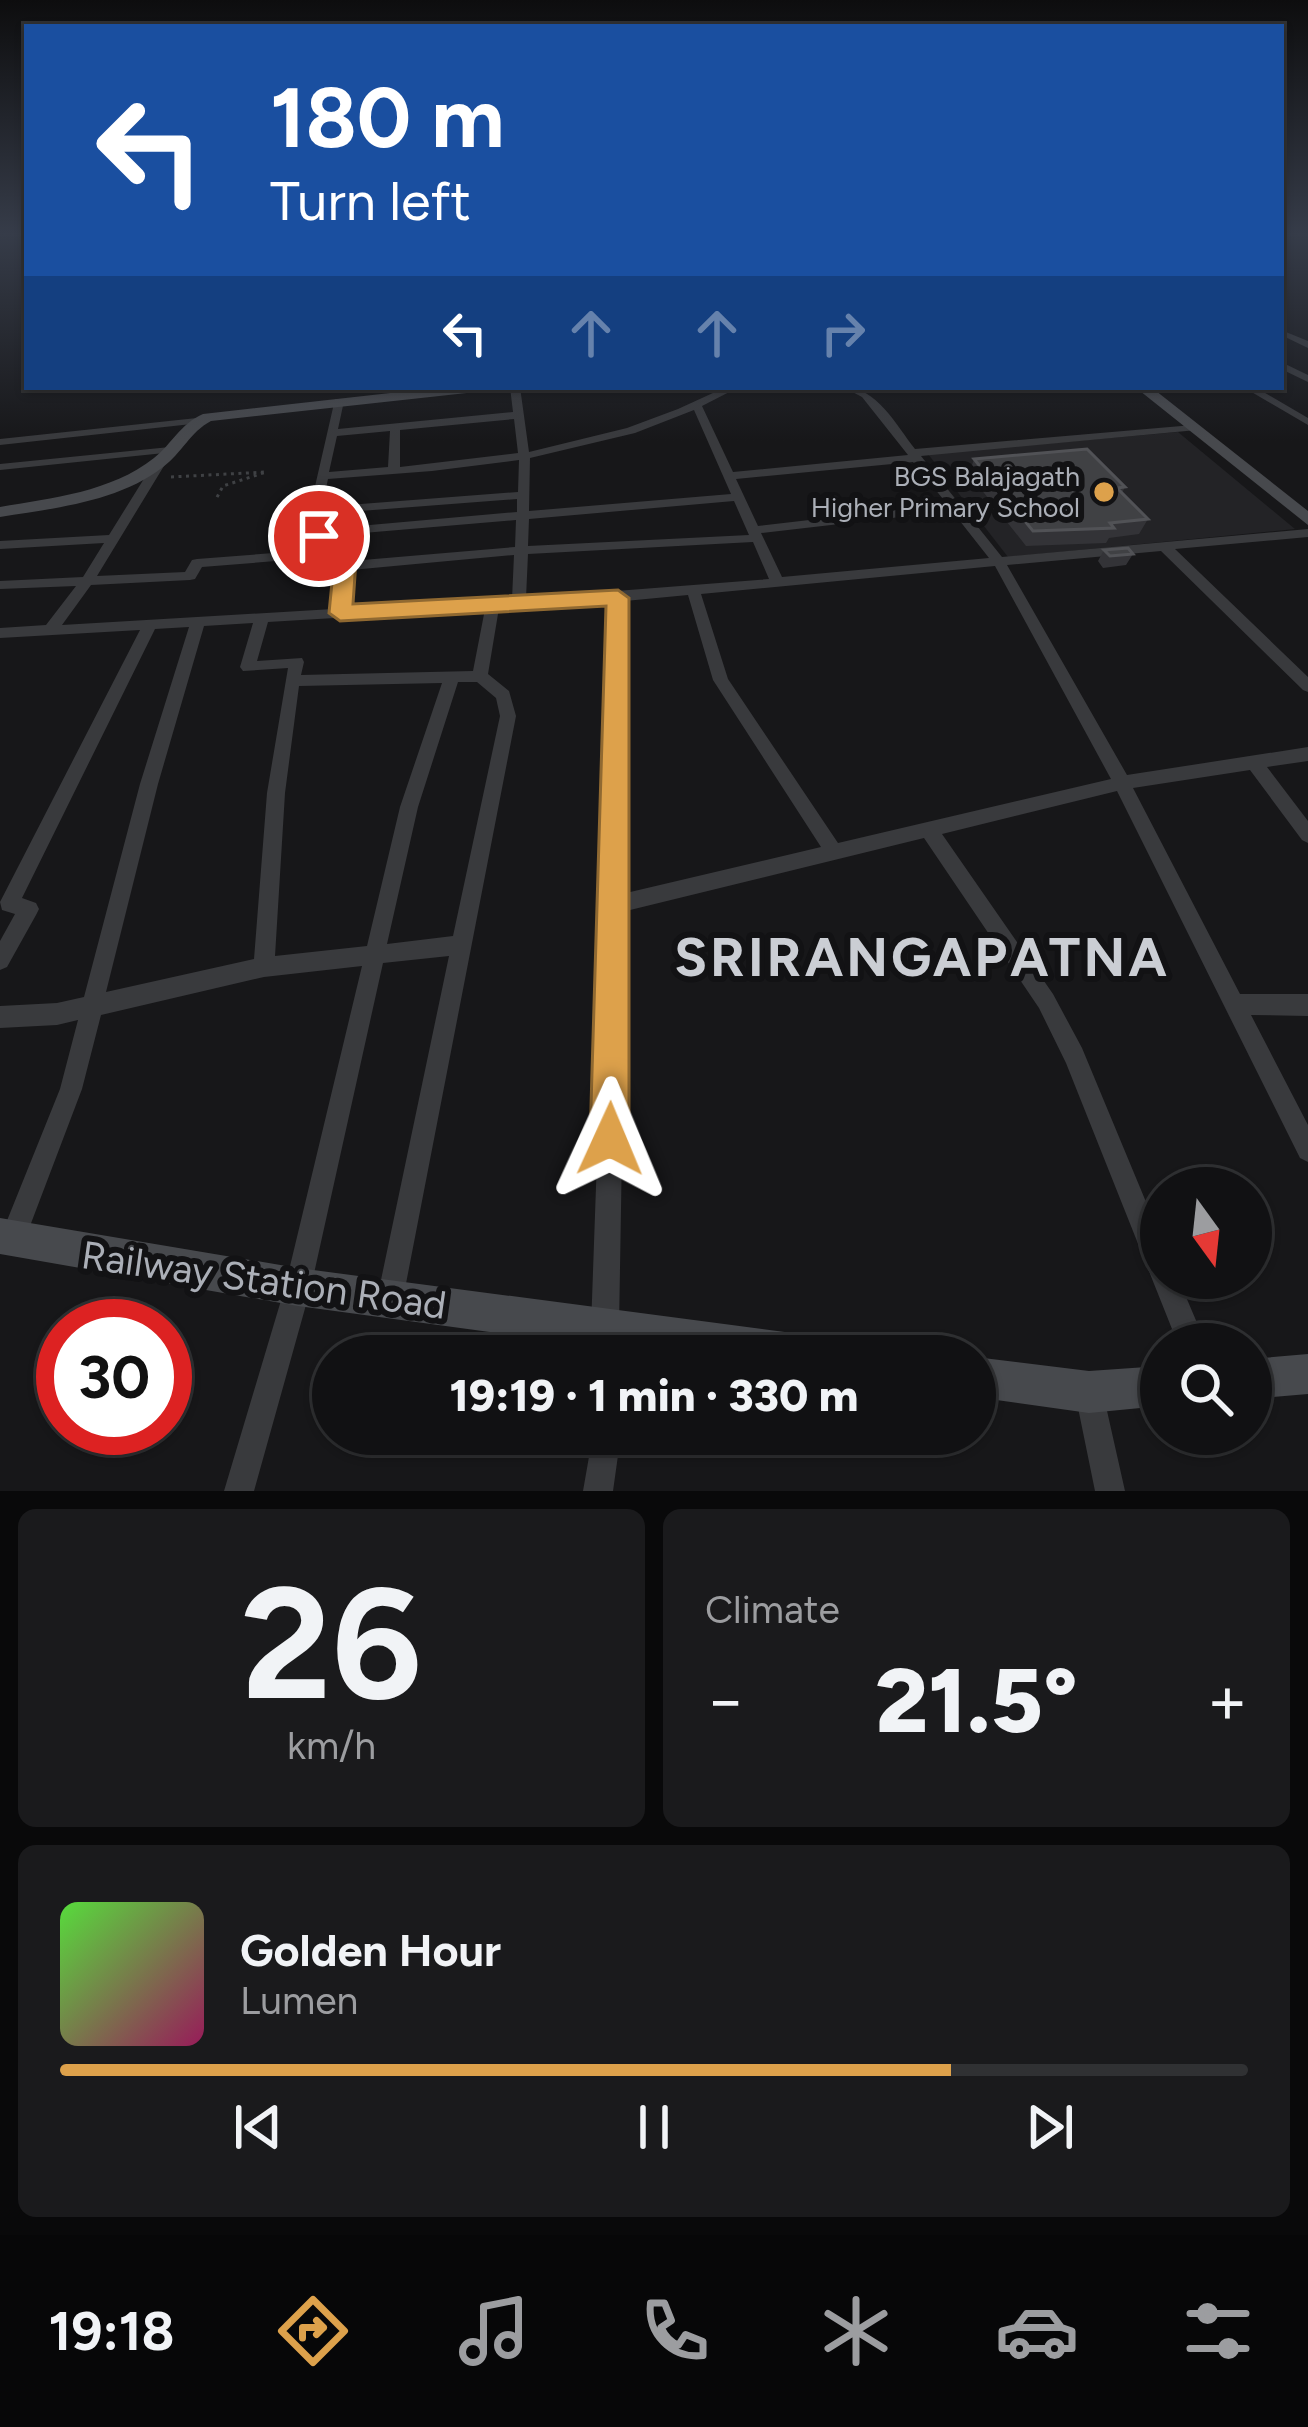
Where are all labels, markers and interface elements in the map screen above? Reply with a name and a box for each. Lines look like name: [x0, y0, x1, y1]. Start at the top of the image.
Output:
text: 180 m: [270, 67, 505, 168]
icon: left: [72, 72, 228, 228]
text: Turn left: [270, 169, 471, 234]
icon: left: [432, 300, 498, 366]
icon: ahead: [558, 300, 624, 366]
icon: ahead: [684, 300, 750, 366]
icon: right: [810, 300, 876, 366]
place label: BGS Balajagath Higher Primary School: [811, 460, 1080, 524]
marker: BGS Balajagath Higher Primary School: [1091, 479, 1117, 505]
pin: [268, 485, 370, 587]
icon: arrive: [286, 503, 352, 569]
district label: SRIRANGAPATNA: [674, 925, 1170, 990]
position arrow: [547, 1076, 673, 1202]
north arrow: [1140, 1167, 1272, 1299]
map controls: [1140, 1167, 1272, 1455]
street label: Railway Station Road: [79, 1231, 449, 1329]
speed limit sign: 30: [36, 1299, 192, 1455]
button: search: [1140, 1323, 1272, 1455]
text: 19:19 · 1 min · 330 m: [449, 1368, 859, 1422]
text: 26: [241, 1550, 422, 1737]
text: Climate: [705, 1586, 840, 1633]
text: 21.5°: [875, 1646, 1078, 1755]
text: −: [705, 1660, 746, 1740]
text: +: [1207, 1660, 1248, 1740]
text: km/h: [287, 1722, 376, 1769]
text: Golden Hour: [240, 1923, 501, 1977]
text: Lumen: [240, 1977, 358, 2024]
icon: previous: [225, 2094, 291, 2160]
icon: pause: [621, 2094, 687, 2160]
icon: next: [1017, 2094, 1083, 2160]
icon: directions: [271, 2289, 355, 2373]
icon: music: [452, 2289, 536, 2373]
icon: phone: [633, 2289, 717, 2373]
icon: climate: [814, 2289, 898, 2373]
icon: car: [995, 2289, 1079, 2373]
icon: filters: [1176, 2289, 1260, 2373]
text: 19:18: [48, 2299, 175, 2364]

